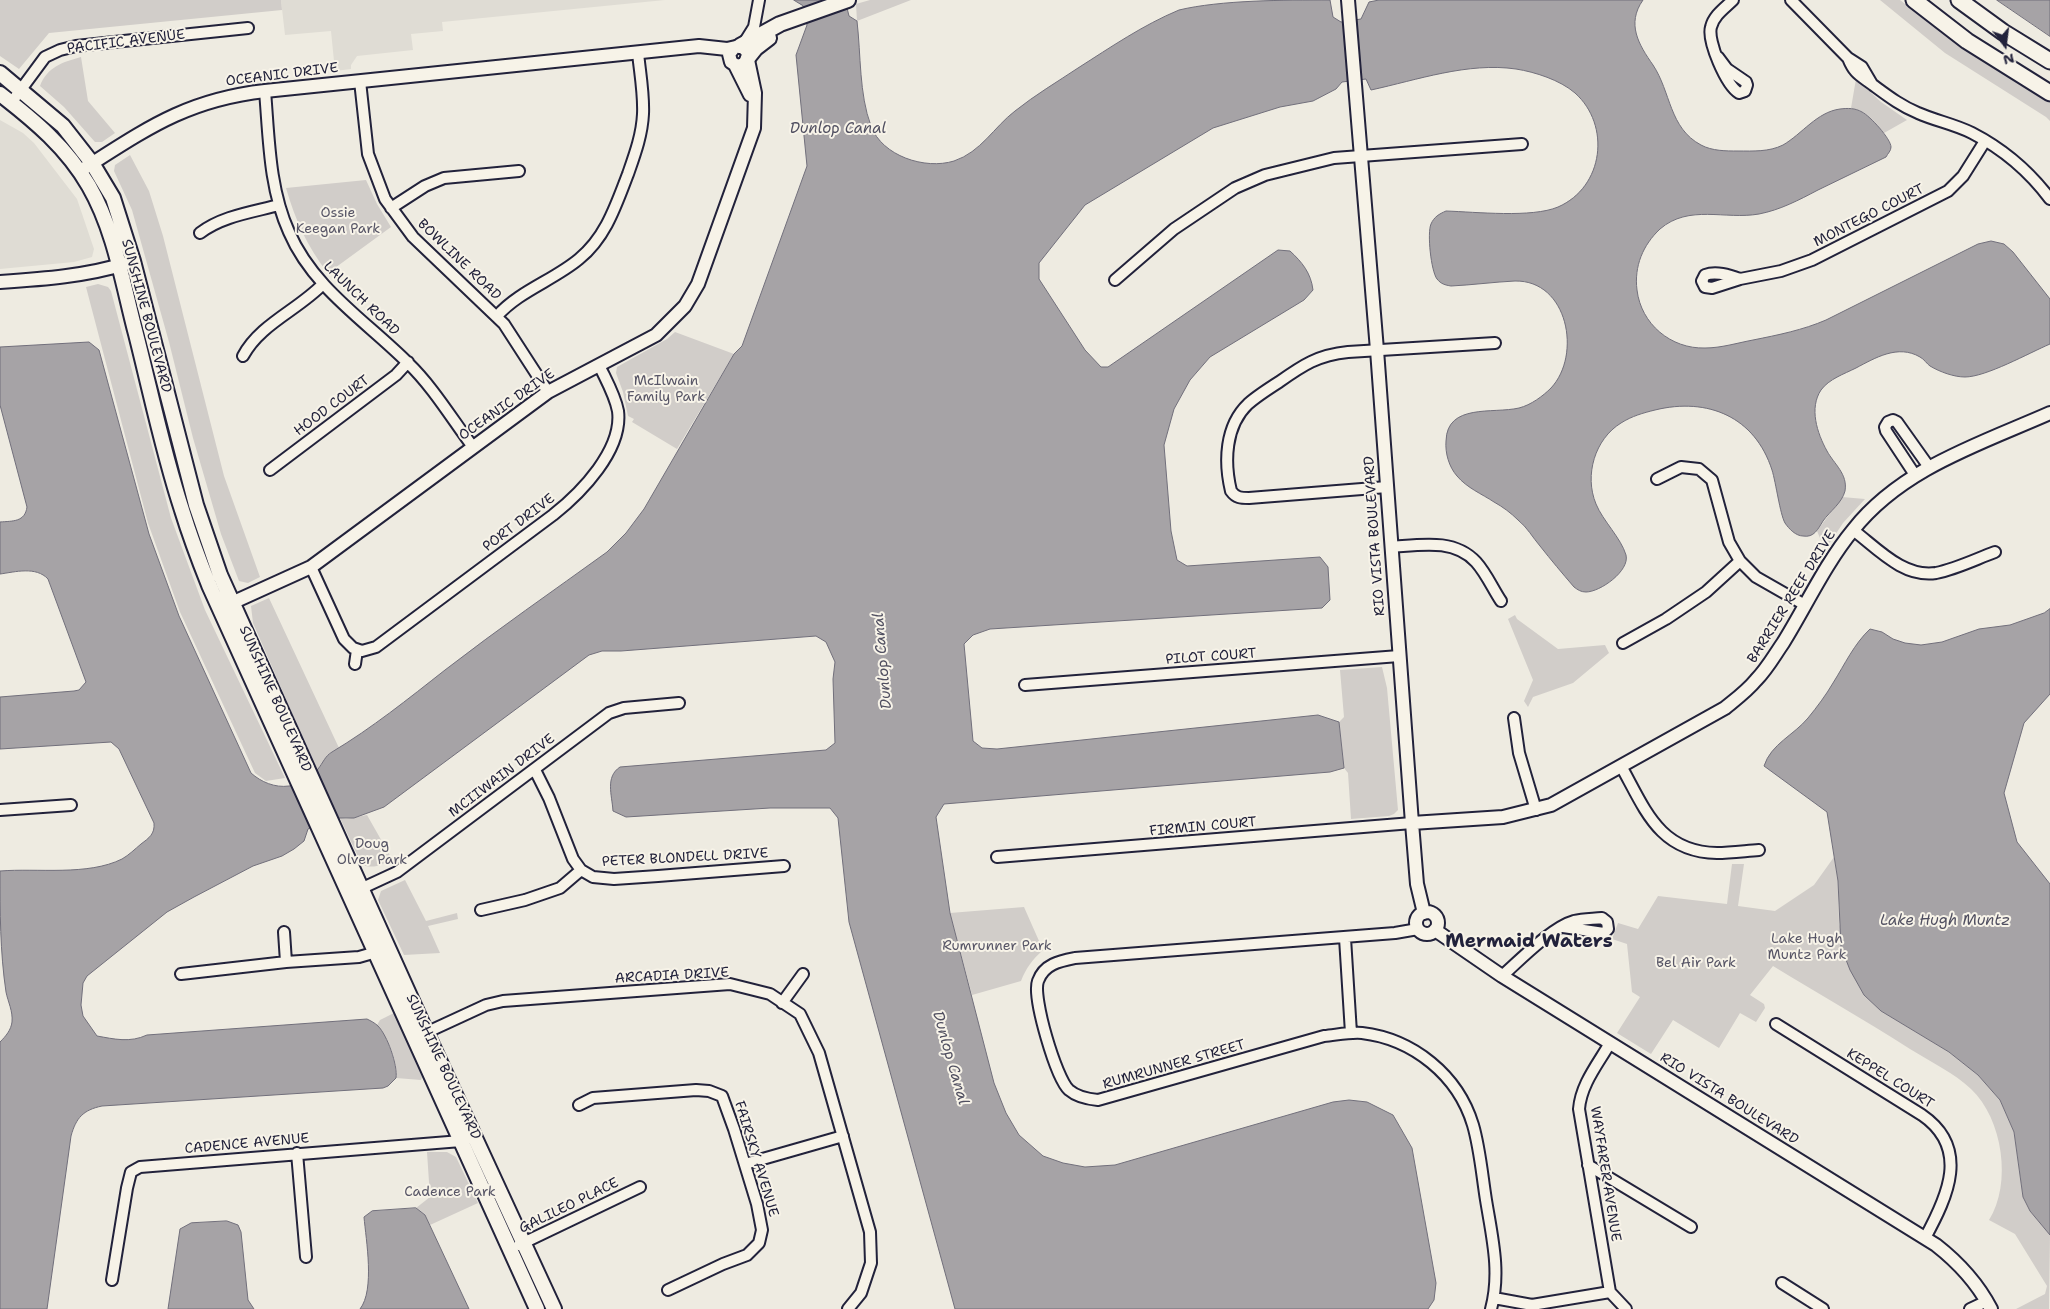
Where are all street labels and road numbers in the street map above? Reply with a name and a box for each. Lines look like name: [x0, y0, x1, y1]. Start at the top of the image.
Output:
street label: PACIFIC AVENUE: [66, 26, 186, 58]
street label: OCEANIC DRIVE: [225, 60, 339, 90]
street label: MONTEGO COURT: [1811, 181, 1927, 251]
street label: BOWLINE ROAD: [414, 216, 504, 304]
street label: SUNSHINE BOULEVARD: [117, 237, 175, 395]
street label: LAUNCH ROAD: [319, 258, 403, 340]
street label: OCEANIC DRIVE: [456, 366, 558, 444]
street label: HOOD COURT: [291, 372, 373, 440]
street label: RIO VISTA BOULEVARD: [1361, 456, 1389, 616]
street label: PORT DRIVE: [480, 490, 558, 556]
street label: BARRIER REEF DRIVE: [1744, 528, 1840, 666]
street label: SUNSHINE BOULEVARD: [235, 623, 315, 775]
street label: PILOT COURT: [1165, 645, 1257, 669]
street label: MCIIWAIN DRIVE: [446, 731, 558, 821]
street label: FIRMIN COURT: [1149, 814, 1257, 840]
street label: PETER BLONDELL DRIVE: [601, 845, 769, 871]
street label: ARCADIA DRIVE: [614, 965, 730, 987]
street label: SUNSHINE BOULEVARD: [402, 992, 484, 1142]
street label: RUMRUNNER STREET: [1101, 1037, 1247, 1093]
street label: KEPPEL COURT: [1843, 1045, 1937, 1113]
street label: RIO VISTA BOULEVARD: [1657, 1049, 1801, 1149]
street label: FAIRSKY AVENUE: [730, 1099, 782, 1219]
street label: WAYFARER AVENUE: [1586, 1105, 1624, 1243]
street label: CADENCE AVENUE: [184, 1130, 310, 1158]
street label: GALILEO PLACE: [516, 1175, 622, 1237]

